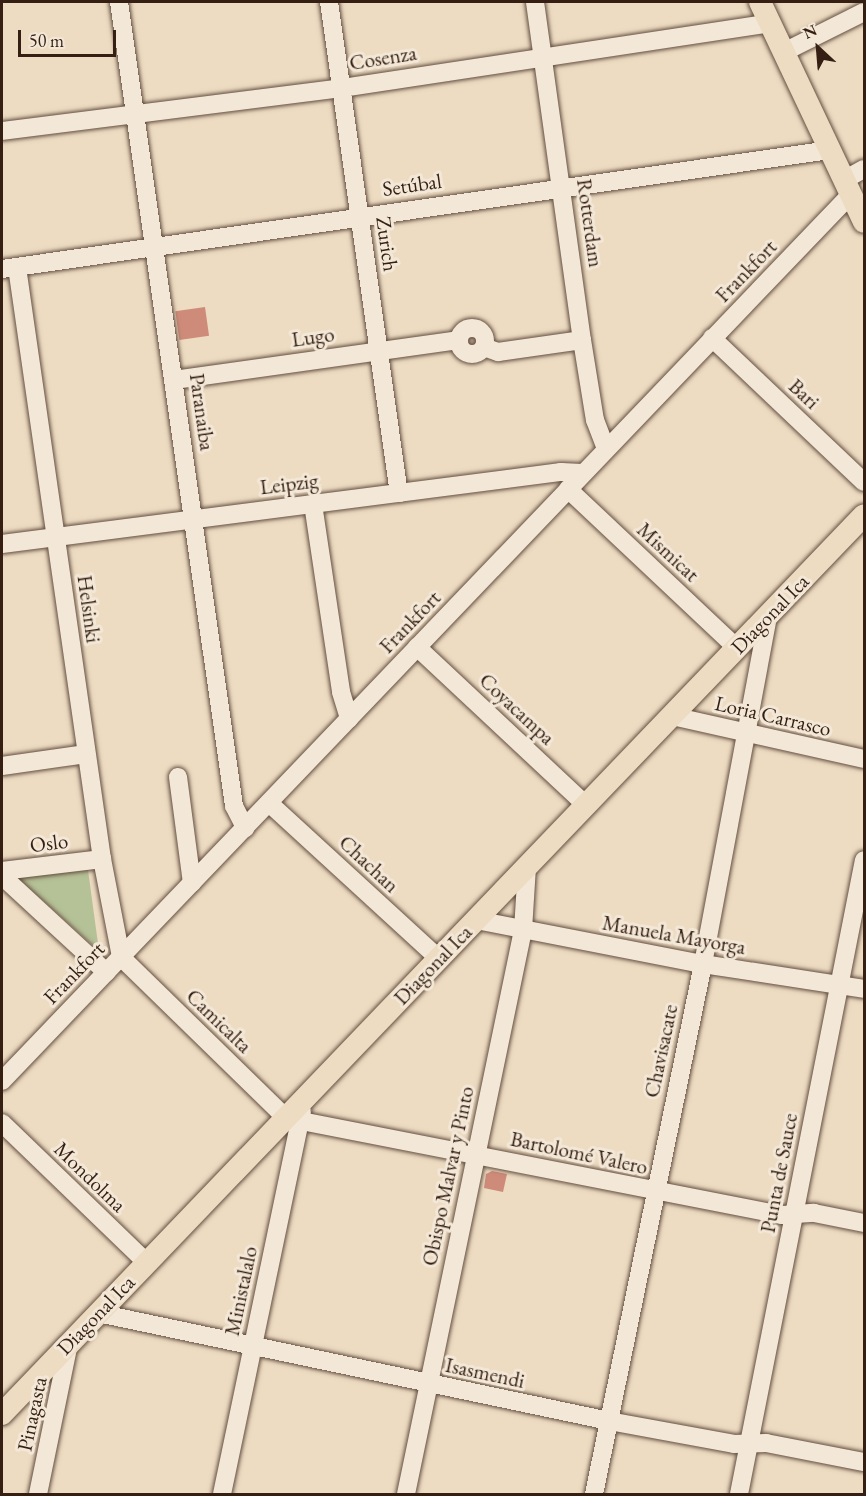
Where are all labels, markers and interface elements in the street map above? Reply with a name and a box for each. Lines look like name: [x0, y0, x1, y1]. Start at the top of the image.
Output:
scale bar: [21, 18, 118, 56]
north arrow: [788, 18, 848, 78]
text: N: [799, 19, 820, 44]
text: 50 m: [29, 29, 64, 52]
street label: Cosenza: [348, 40, 418, 76]
street label: Setúbal: [381, 168, 443, 202]
street label: Rotterdam: [571, 177, 609, 269]
street label: Zurich: [371, 215, 403, 273]
street label: Frankfort: [710, 234, 782, 308]
street label: Lugo: [290, 322, 336, 352]
street label: Paranaiba: [184, 372, 220, 452]
street label: Bari: [783, 374, 825, 414]
street label: Leipzig: [258, 468, 320, 500]
street label: Mismicat: [632, 517, 704, 587]
street label: Diagonal Ica: [726, 569, 814, 659]
street label: Helsinki: [72, 573, 106, 645]
street label: Frankfort: [374, 585, 446, 659]
street label: Coyacampa: [474, 668, 560, 750]
street label: Loria Carrasco: [712, 690, 834, 742]
street label: Oslo: [28, 828, 70, 858]
street label: Chachan: [334, 830, 404, 898]
street label: Manuela Mayorga: [600, 910, 748, 960]
street label: Diagonal Ica: [389, 920, 477, 1010]
street label: Frankfort: [38, 936, 110, 1010]
street label: Camicalta: [181, 984, 257, 1058]
street label: Chavisacate: [639, 1002, 683, 1100]
street label: Obispo Malvar y Pinto: [417, 1084, 479, 1268]
street label: Punta de Sauce: [755, 1111, 803, 1235]
street label: Bartolomé Valero: [508, 1126, 650, 1180]
street label: Mondolma: [49, 1137, 131, 1217]
street label: Ministalalo: [219, 1244, 263, 1338]
street label: Diagonal Ica: [52, 1270, 140, 1360]
street label: Isasmendi: [443, 1352, 527, 1394]
street label: Pinagasta: [12, 1374, 52, 1454]

